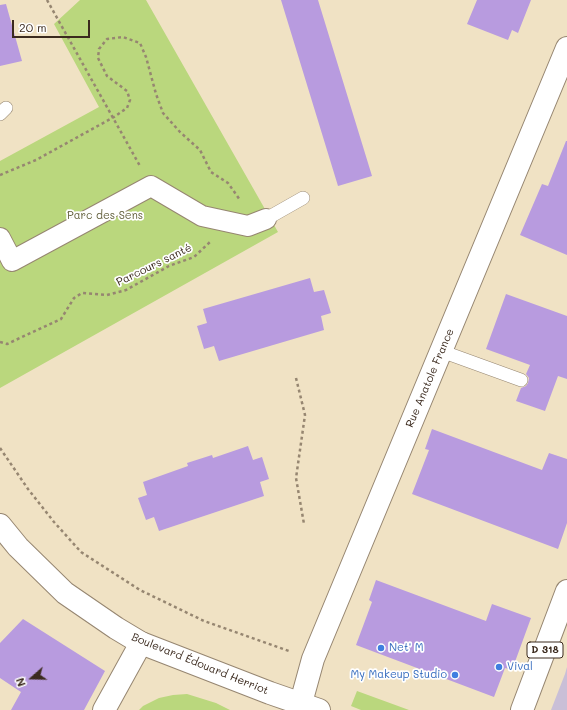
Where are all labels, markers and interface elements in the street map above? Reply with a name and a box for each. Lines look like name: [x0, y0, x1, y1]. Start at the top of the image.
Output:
scale bar: [14, 12, 92, 38]
text: 20 m: [19, 19, 47, 35]
park label: Parc des Sens: [67, 209, 143, 223]
street label: Parcours santé: [114, 241, 194, 289]
street label: Rue Anatole France: [403, 326, 457, 430]
street label: Boulevard Édouard Herriot: [130, 630, 270, 698]
place label: Net' M: [389, 641, 423, 655]
road number: D 318: [527, 642, 563, 658]
marker: Net' M: [376, 643, 386, 653]
north arrow: [12, 658, 52, 698]
place label: Vival: [507, 660, 533, 674]
marker: Vival: [494, 662, 504, 672]
place label: My Makeup Studio: [350, 668, 447, 682]
marker: My Makeup Studio: [450, 670, 460, 680]
text: N: [12, 676, 29, 689]

